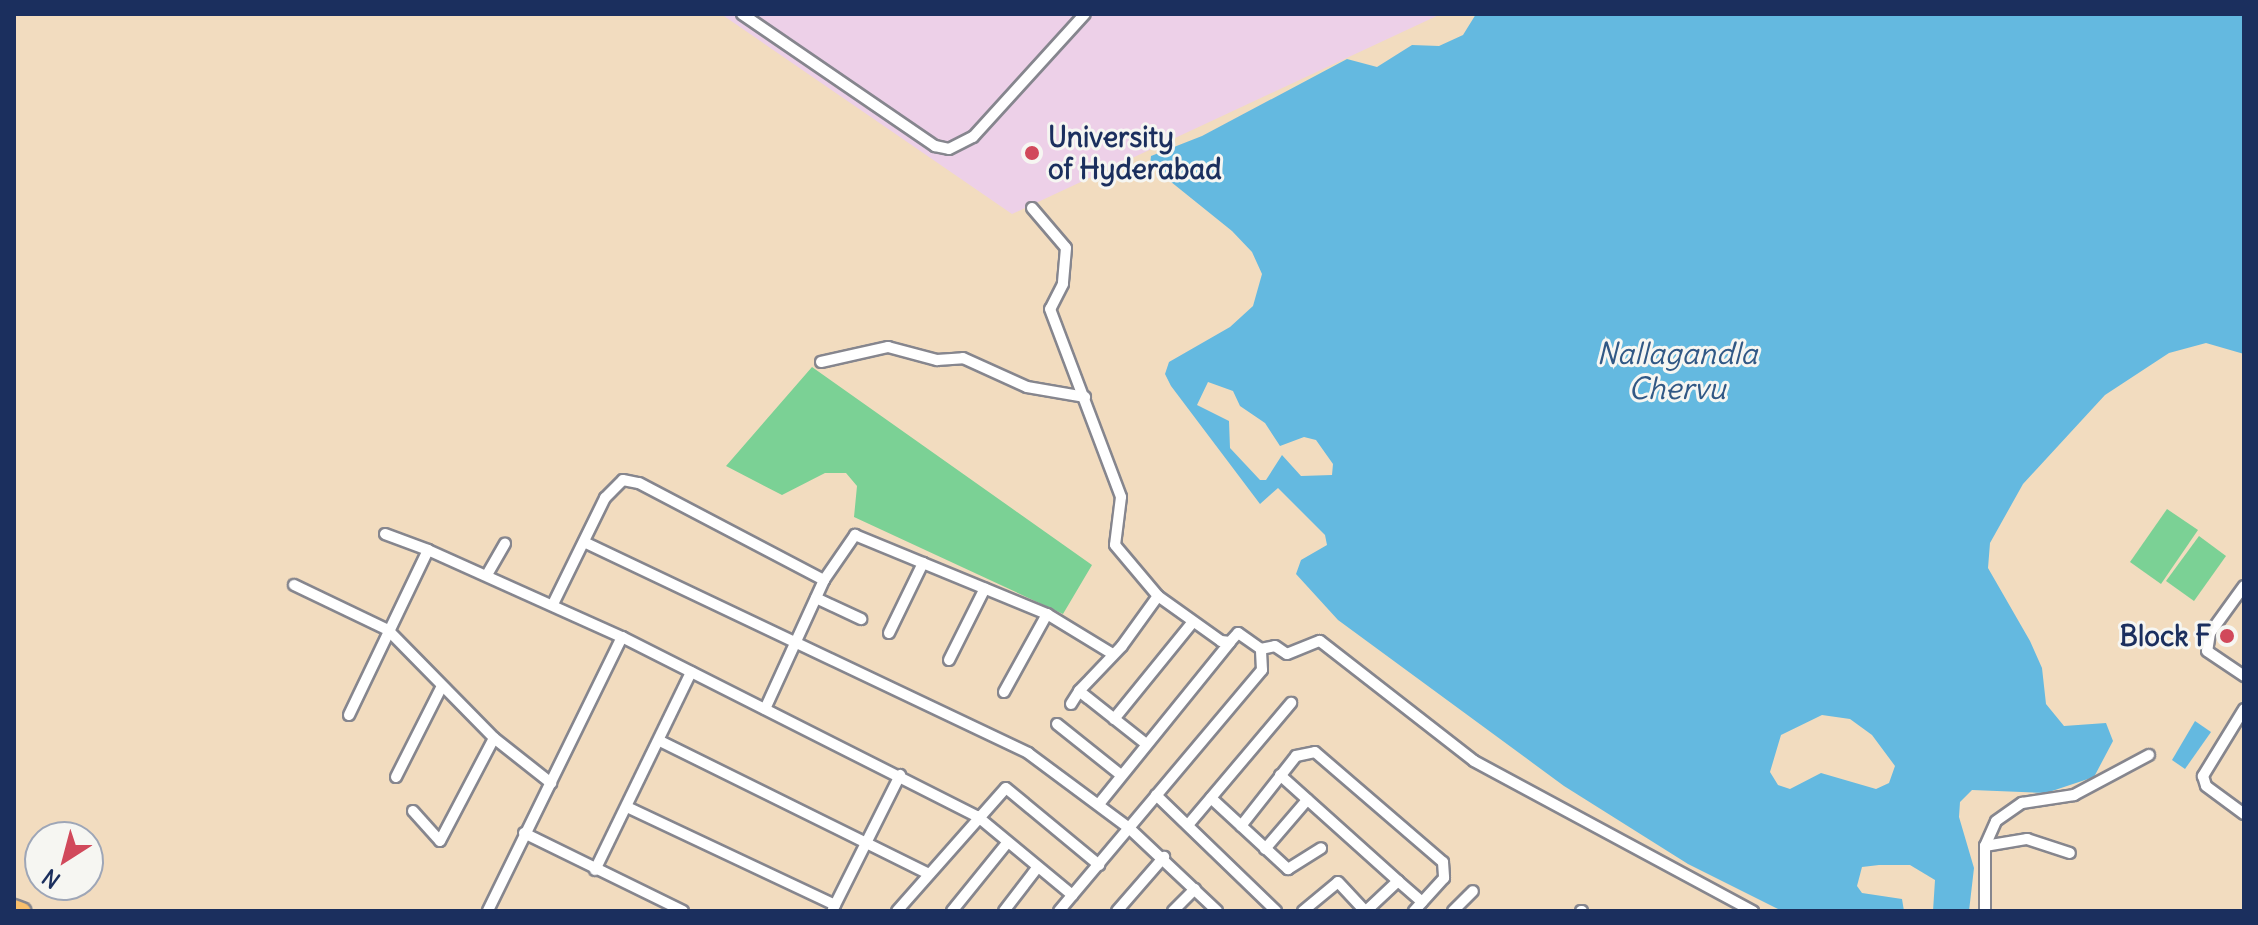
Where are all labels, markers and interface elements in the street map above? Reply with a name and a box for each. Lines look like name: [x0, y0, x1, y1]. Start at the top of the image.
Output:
place label: University of Hyderabad: [1048, 120, 1222, 186]
marker: University of Hyderabad: [1023, 144, 1041, 162]
water label: Nallagandla Chervu: [1597, 335, 1757, 406]
place label: Block F: [2120, 619, 2211, 653]
marker: Block F: [2218, 627, 2236, 645]
north arrow: [24, 821, 104, 901]
text: N: [37, 863, 65, 895]

